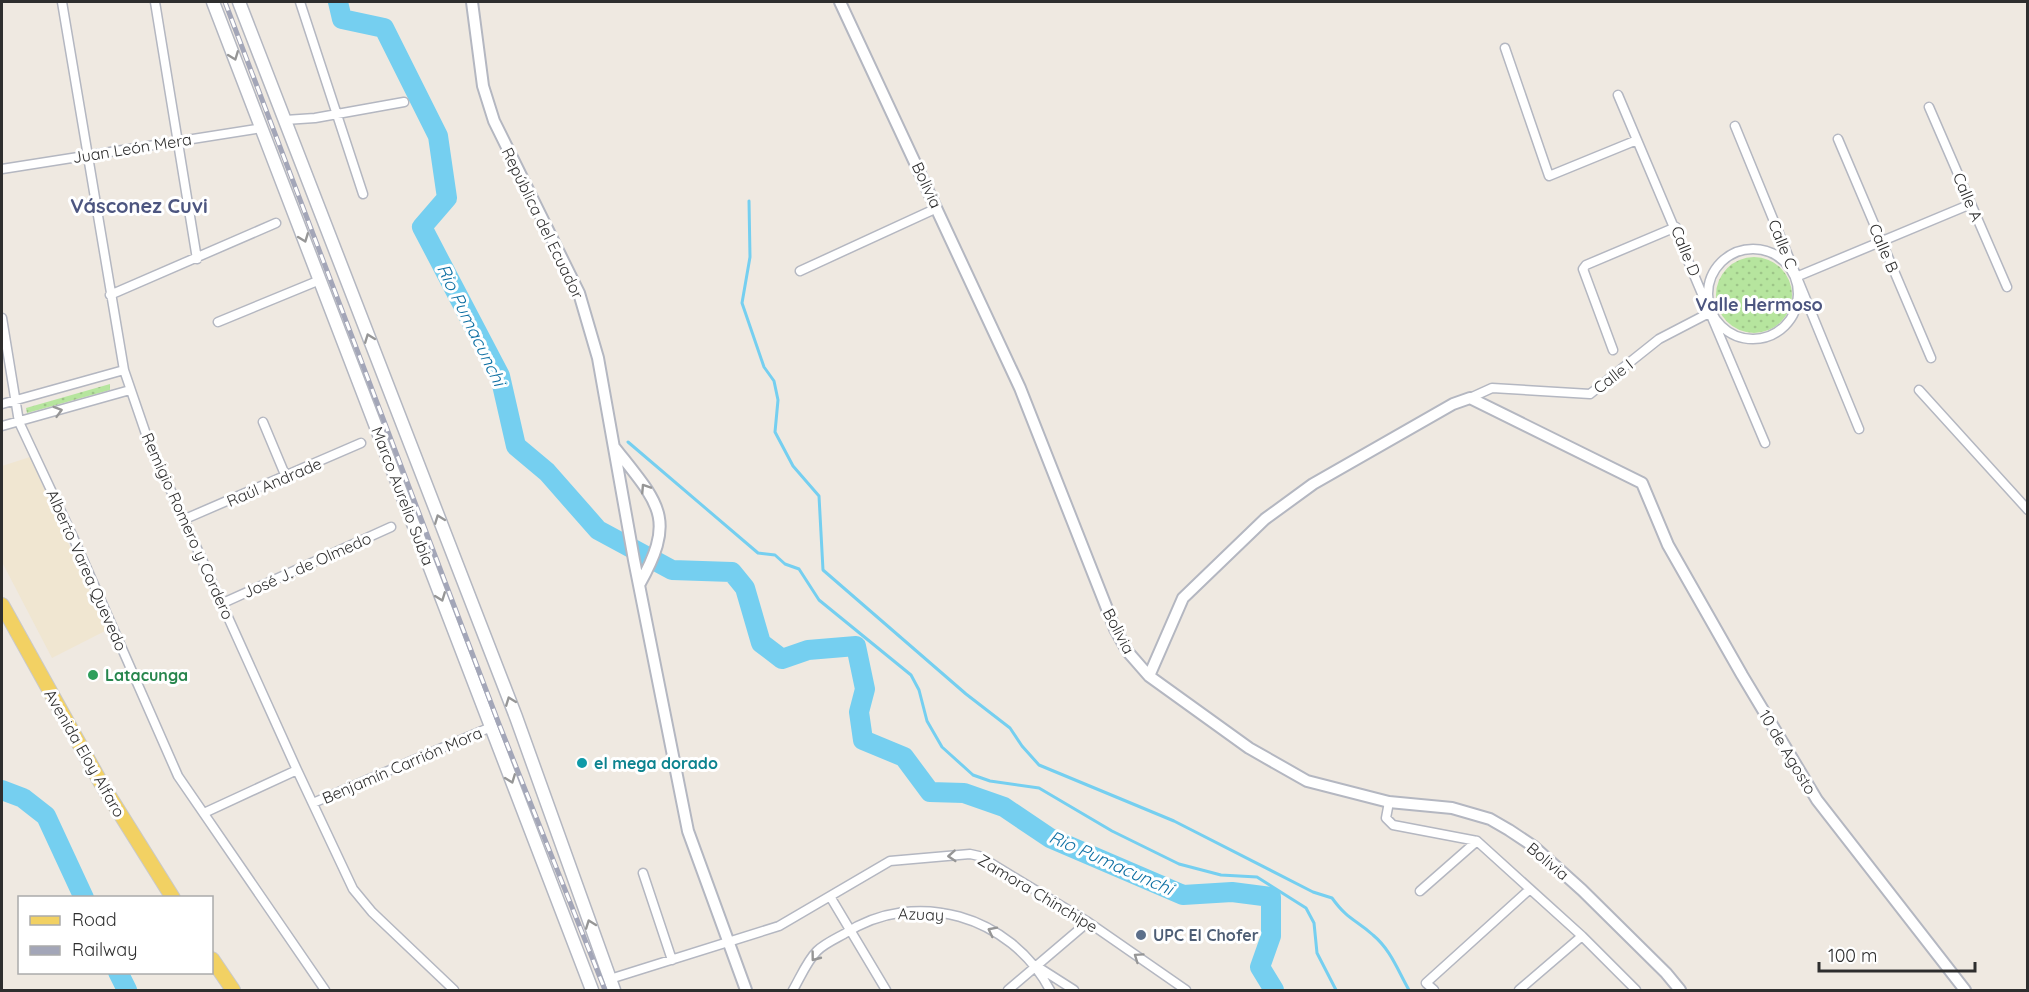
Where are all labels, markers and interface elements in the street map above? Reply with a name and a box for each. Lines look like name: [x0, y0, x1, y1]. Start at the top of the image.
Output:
one-way arrow: [227, 50, 239, 61]
street label: Juan León Mera: [71, 129, 193, 167]
street label: República del Ecuador: [498, 144, 588, 302]
street label: Bolivia: [908, 159, 946, 211]
street label: Calle A: [1949, 170, 1987, 224]
district label: Vásconez Cuvi: [70, 193, 208, 218]
street label: Calle C: [1764, 217, 1802, 271]
street label: Calle B: [1865, 221, 1903, 275]
street label: Calle D: [1667, 223, 1705, 279]
one-way arrow: [297, 232, 309, 243]
water label: Rio Pumacunchi: [432, 260, 512, 392]
district label: Valle Hermoso: [1695, 293, 1823, 316]
one-way arrow: [364, 333, 376, 344]
street label: Calle I: [1589, 354, 1637, 398]
one-way arrow: [52, 406, 63, 418]
street label: Marco Aurelio Subia: [367, 424, 439, 568]
street label: Remigio Romero y Cordero: [138, 429, 238, 623]
street label: Raúl Andrade: [224, 453, 324, 511]
one-way arrow: [641, 484, 652, 495]
street label: Alberto Varea Quevedo: [42, 486, 132, 654]
one-way arrow: [434, 515, 447, 525]
street label: José J. de Olmedo: [240, 528, 374, 602]
one-way arrow: [434, 591, 446, 602]
street label: Bolivia: [1099, 605, 1139, 657]
place label: Latacunga: [105, 665, 188, 685]
marker: Latacunga: [86, 668, 100, 682]
street label: Avenida Eloy Alfaro: [40, 685, 130, 821]
one-way arrow: [505, 697, 517, 708]
street label: 10 de Agosto: [1755, 706, 1821, 798]
street label: Benjamín Carrión Mora: [319, 722, 485, 808]
place label: el mega dorado: [594, 753, 718, 773]
marker: el mega dorado: [575, 756, 589, 770]
one-way arrow: [504, 773, 516, 784]
water label: Rio Pumacunchi: [1046, 825, 1179, 901]
street label: Bolivia: [1523, 838, 1573, 884]
one-way arrow: [948, 849, 957, 862]
street label: Zamora Chinchipe: [975, 849, 1101, 937]
legend: [18, 896, 213, 974]
street label: Azuay: [898, 903, 944, 925]
text: Road: [72, 908, 117, 931]
one-way arrow: [585, 919, 598, 930]
place label: UPC El Chofer: [1153, 925, 1259, 945]
one-way arrow: [988, 927, 999, 938]
marker: UPC El Chofer: [1134, 928, 1148, 942]
scale bar: [1819, 935, 1975, 973]
text: Railway: [72, 938, 138, 961]
text: 100 m: [1828, 944, 1877, 967]
one-way arrow: [811, 950, 822, 961]
one-way arrow: [1134, 953, 1145, 964]

